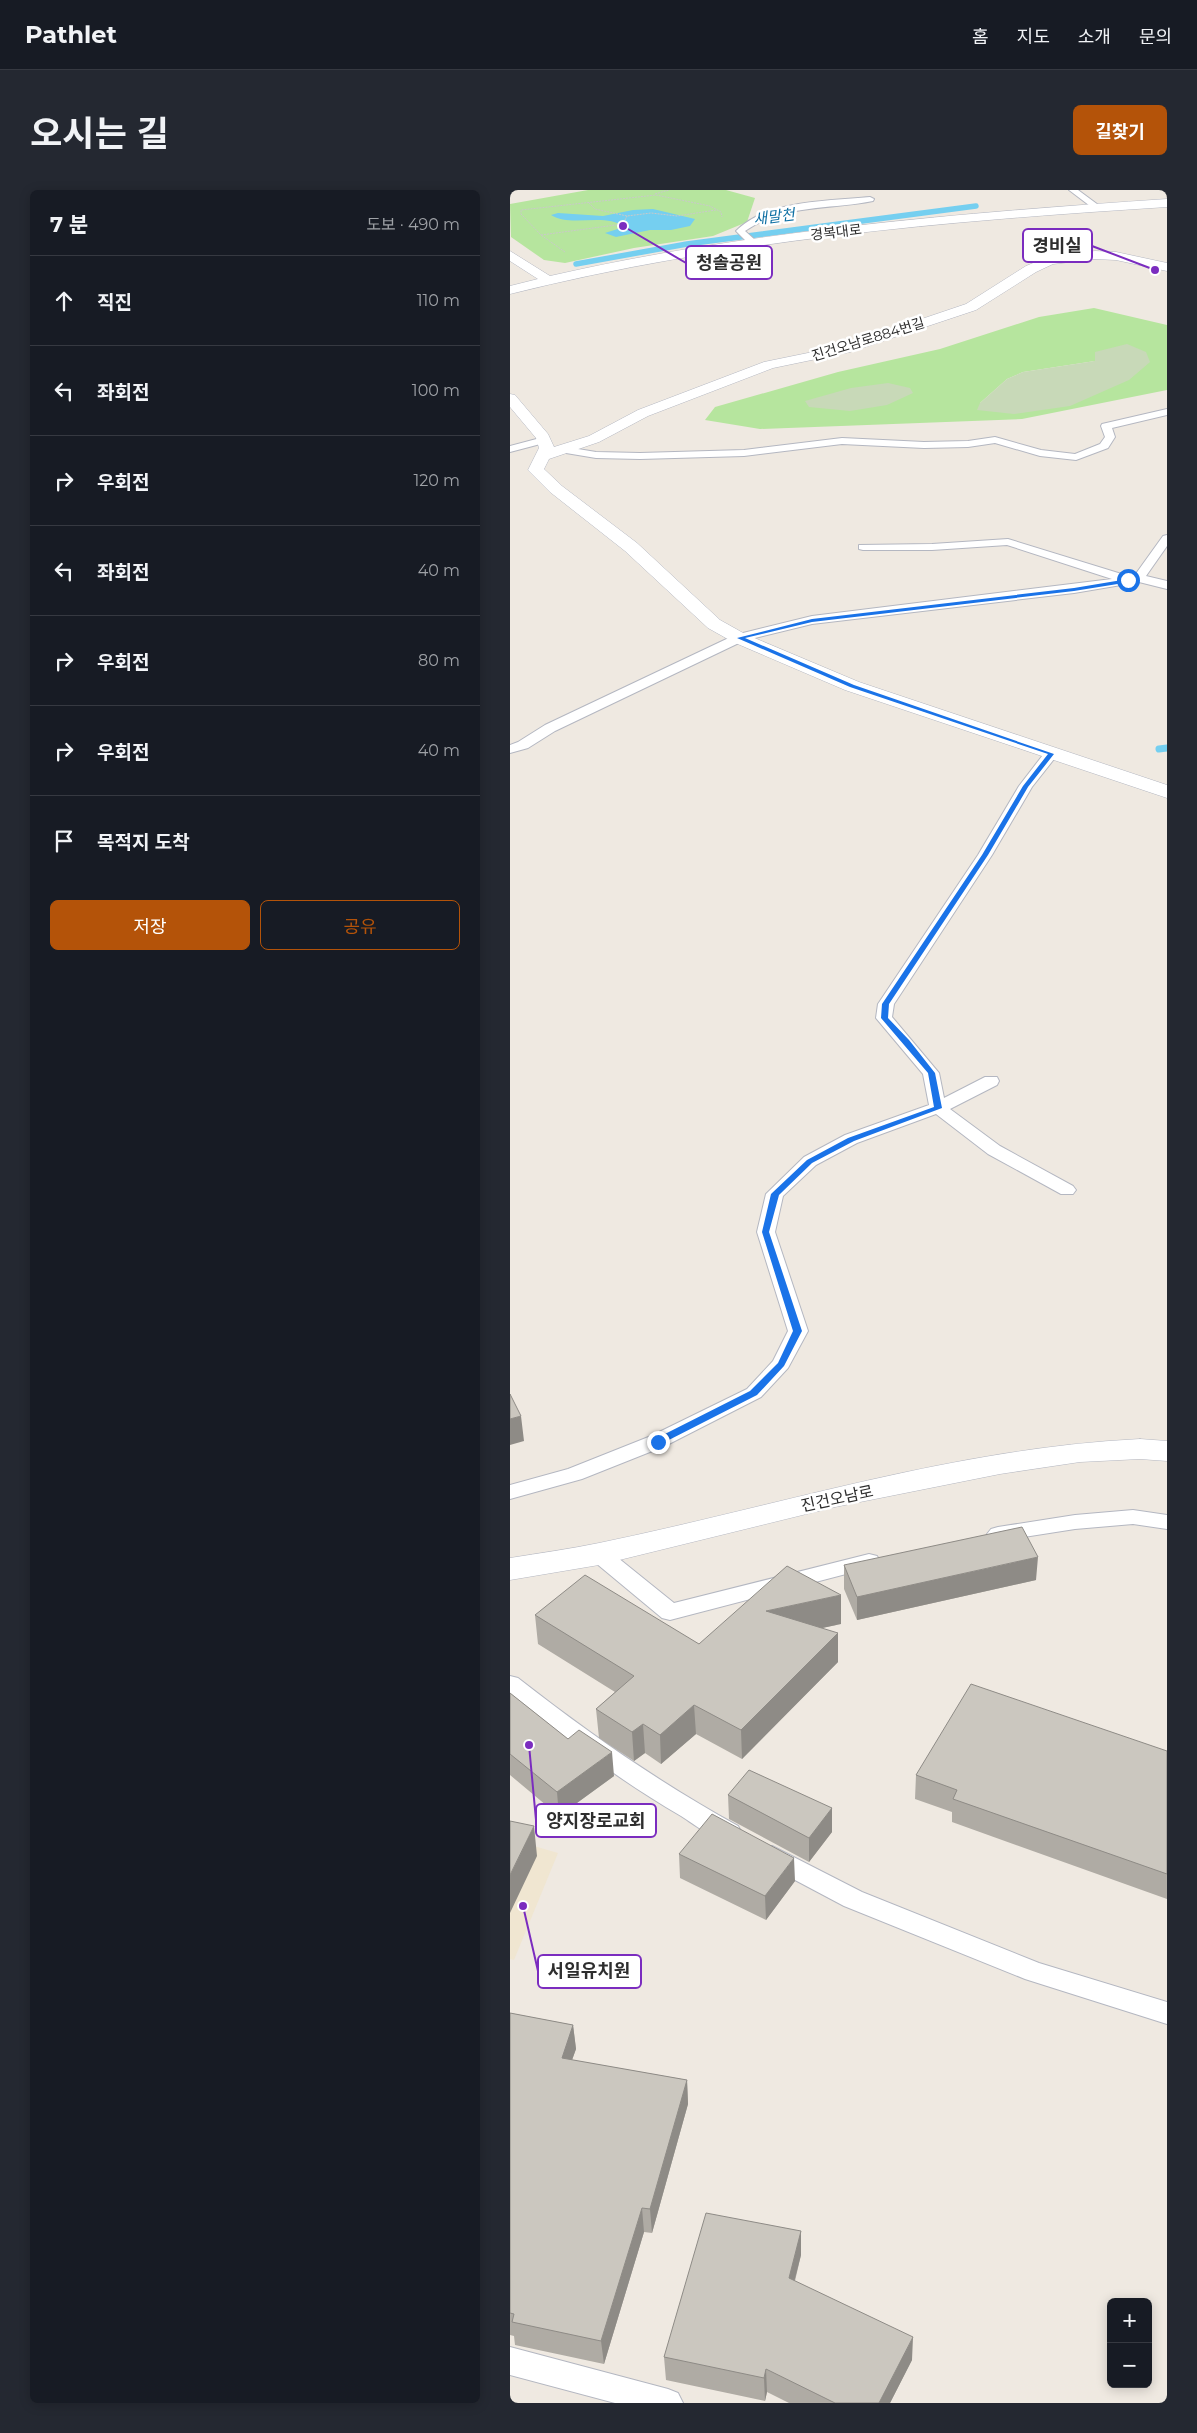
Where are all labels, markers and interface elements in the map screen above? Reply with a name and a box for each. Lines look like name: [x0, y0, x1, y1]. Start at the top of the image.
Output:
text: Pathlet: [25, 20, 117, 49]
text: 홈: [972, 26, 989, 48]
text: 지도: [1017, 26, 1050, 48]
text: 소개: [1078, 26, 1111, 48]
text: 문의: [1139, 26, 1172, 48]
button: 길찾기: [1073, 105, 1167, 155]
text: 오시는 길: [30, 112, 169, 155]
water label: 새말천: [752, 204, 798, 228]
text: 7 분: [50, 212, 88, 237]
text: 도보 · 490 m: [366, 215, 460, 234]
street label: 경복대로: [809, 220, 863, 244]
callout: 경비실: [1023, 229, 1092, 262]
text: 경비실: [1032, 235, 1082, 257]
callout: 청솔공원: [686, 246, 772, 279]
text: 청솔공원: [696, 252, 762, 274]
icon: ahead: [50, 287, 78, 315]
text: 직진: [97, 291, 132, 314]
text: 110 m: [417, 291, 460, 310]
street label: 진건오남로884번길: [809, 313, 927, 365]
icon: left: [50, 377, 78, 405]
text: 좌회전: [97, 381, 149, 404]
text: 100 m: [412, 381, 460, 400]
icon: right: [50, 467, 78, 495]
text: 우회전: [97, 471, 149, 494]
text: 120 m: [413, 471, 460, 490]
icon: left: [50, 557, 78, 585]
text: 좌회전: [97, 561, 149, 584]
text: 40 m: [418, 561, 460, 580]
route start: [1117, 569, 1140, 592]
icon: right: [50, 647, 78, 675]
text: 우회전: [97, 651, 149, 674]
text: 80 m: [418, 651, 460, 670]
icon: right: [50, 737, 78, 765]
text: 우회전: [97, 741, 149, 764]
text: 40 m: [418, 741, 460, 760]
icon: arrive: [50, 827, 78, 855]
text: 목적지 도착: [97, 831, 190, 854]
button: 저장: [50, 900, 250, 950]
button: 공유: [260, 900, 460, 950]
route end: [647, 1431, 670, 1454]
street label: 진건오남로: [799, 1481, 875, 1515]
callout: 양지장로교회: [536, 1804, 656, 1837]
text: 양지장로교회: [546, 1810, 646, 1832]
callout: 서일유치원: [538, 1955, 641, 1988]
text: 서일유치원: [548, 1960, 630, 1982]
map controls: [1107, 2298, 1152, 2388]
button: +: [1107, 2298, 1152, 2343]
button: −: [1107, 2343, 1152, 2388]

